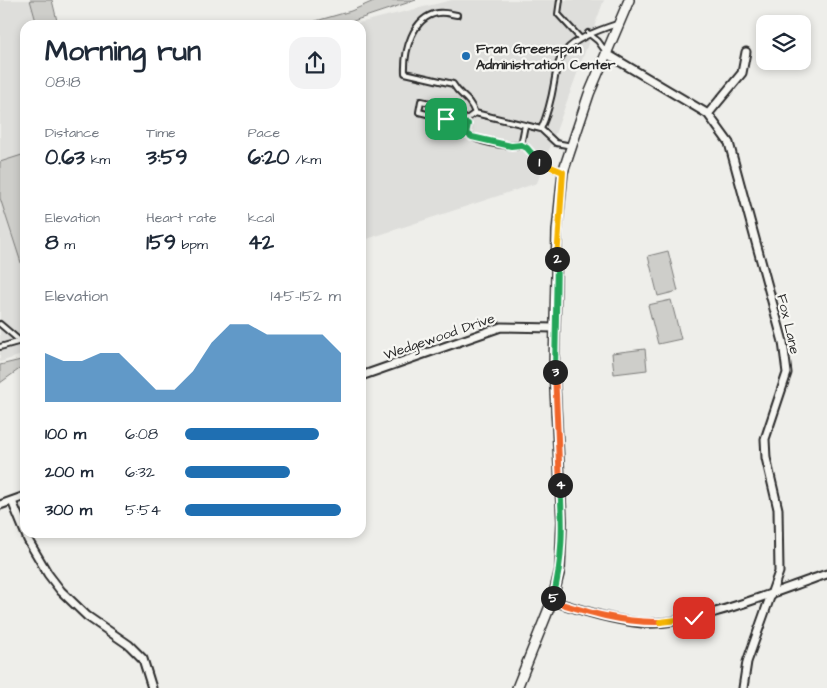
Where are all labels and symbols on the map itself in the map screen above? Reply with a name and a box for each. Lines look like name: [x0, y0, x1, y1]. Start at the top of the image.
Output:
place label: Fran Greenspan Administration Center: [476, 39, 616, 75]
marker: Fran Greenspan Administration Center: [460, 50, 472, 62]
pin: [425, 98, 467, 140]
pin: 1: [526, 150, 552, 174]
pin: 2: [544, 246, 570, 272]
street label: Fox Lane: [771, 292, 805, 357]
street label: Wedgewood Drive: [381, 308, 498, 365]
pin: 3: [542, 360, 568, 384]
pin: 4: [548, 472, 572, 498]
pin: 5: [540, 586, 566, 610]
pin: [673, 597, 715, 639]

